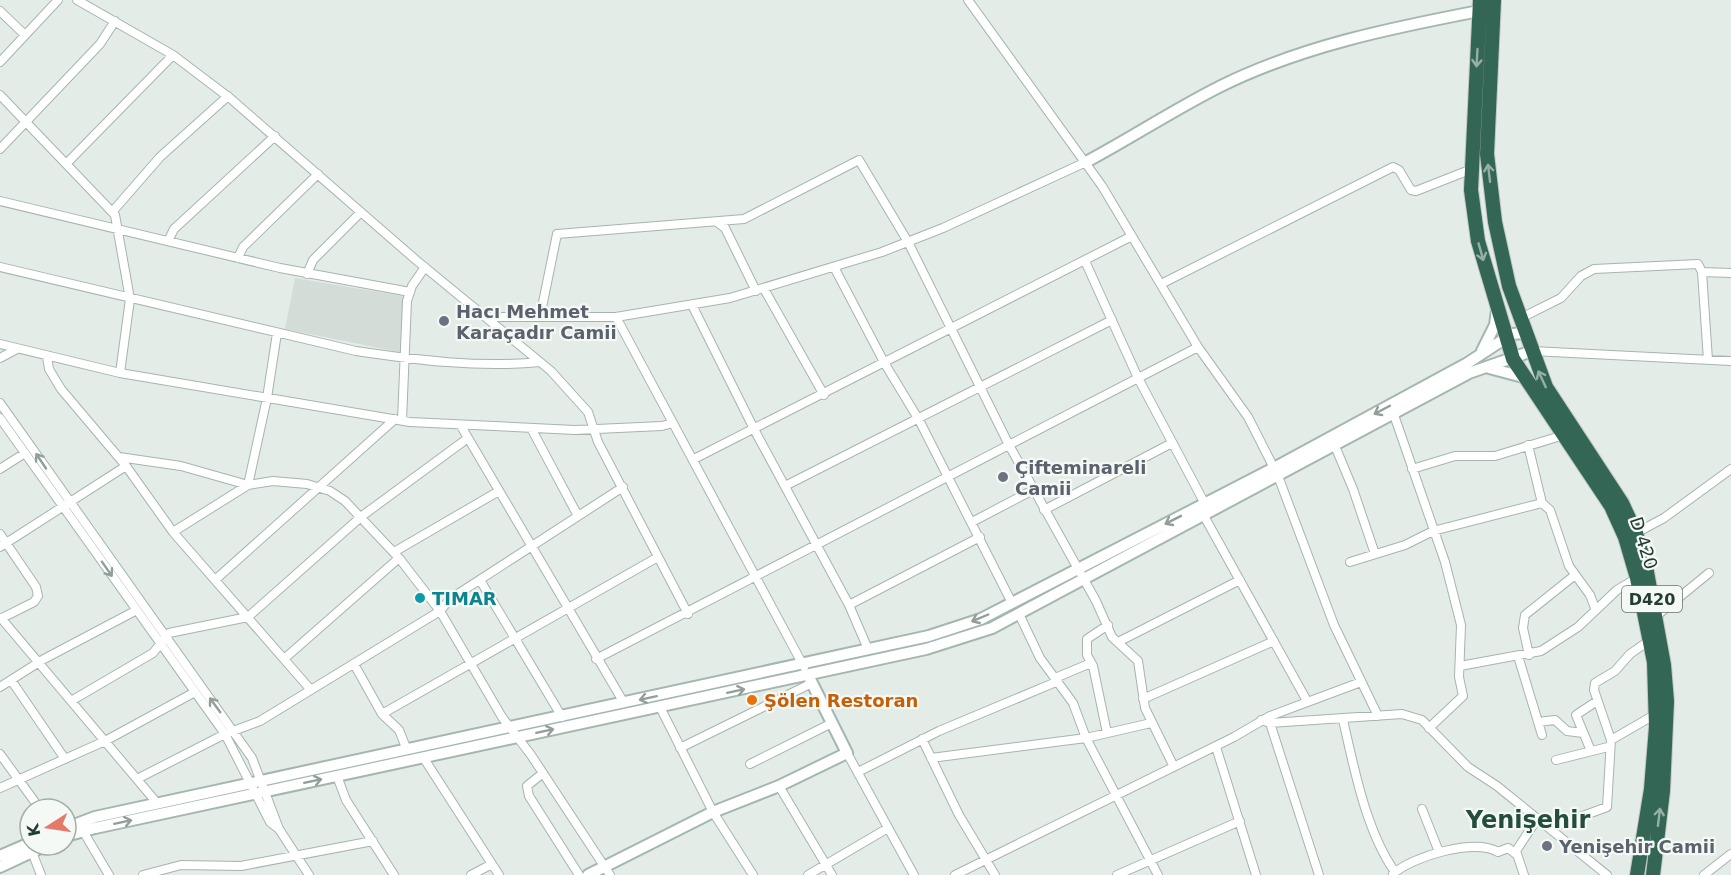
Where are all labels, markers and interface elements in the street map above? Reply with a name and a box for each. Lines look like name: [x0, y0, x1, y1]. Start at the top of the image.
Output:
one-way arrow: [1471, 48, 1482, 68]
one-way arrow: [1483, 164, 1494, 184]
one-way arrow: [1476, 242, 1487, 261]
place label: Hacı Mehmet Karaçadır Camii: [456, 301, 617, 343]
marker: Hacı Mehmet Karaçadır Camii: [437, 314, 451, 328]
one-way arrow: [1536, 371, 1548, 389]
one-way arrow: [1373, 404, 1391, 416]
one-way arrow: [35, 453, 47, 469]
place label: Çifteminareli Camii: [1015, 457, 1146, 499]
marker: Çifteminareli Camii: [996, 470, 1010, 484]
street label: D 420: [1626, 514, 1662, 572]
one-way arrow: [1164, 515, 1182, 526]
one-way arrow: [101, 560, 113, 577]
road number: D420: [1622, 586, 1682, 612]
place label: TIMAR: [432, 588, 497, 609]
marker: TIMAR: [413, 591, 427, 605]
one-way arrow: [972, 613, 990, 624]
one-way arrow: [726, 684, 745, 696]
place label: Şölen Restoran: [764, 690, 918, 711]
one-way arrow: [639, 693, 658, 704]
marker: Şölen Restoran: [745, 693, 759, 707]
one-way arrow: [209, 698, 221, 714]
one-way arrow: [535, 725, 554, 736]
one-way arrow: [303, 775, 322, 786]
north arrow: [18, 797, 78, 857]
district label: Yenişehir: [1465, 806, 1590, 834]
one-way arrow: [1654, 807, 1665, 827]
one-way arrow: [112, 816, 132, 827]
text: K: [23, 821, 44, 838]
place label: Yenişehir Camii: [1558, 836, 1715, 857]
marker: Yenişehir Camii: [1540, 839, 1554, 853]

